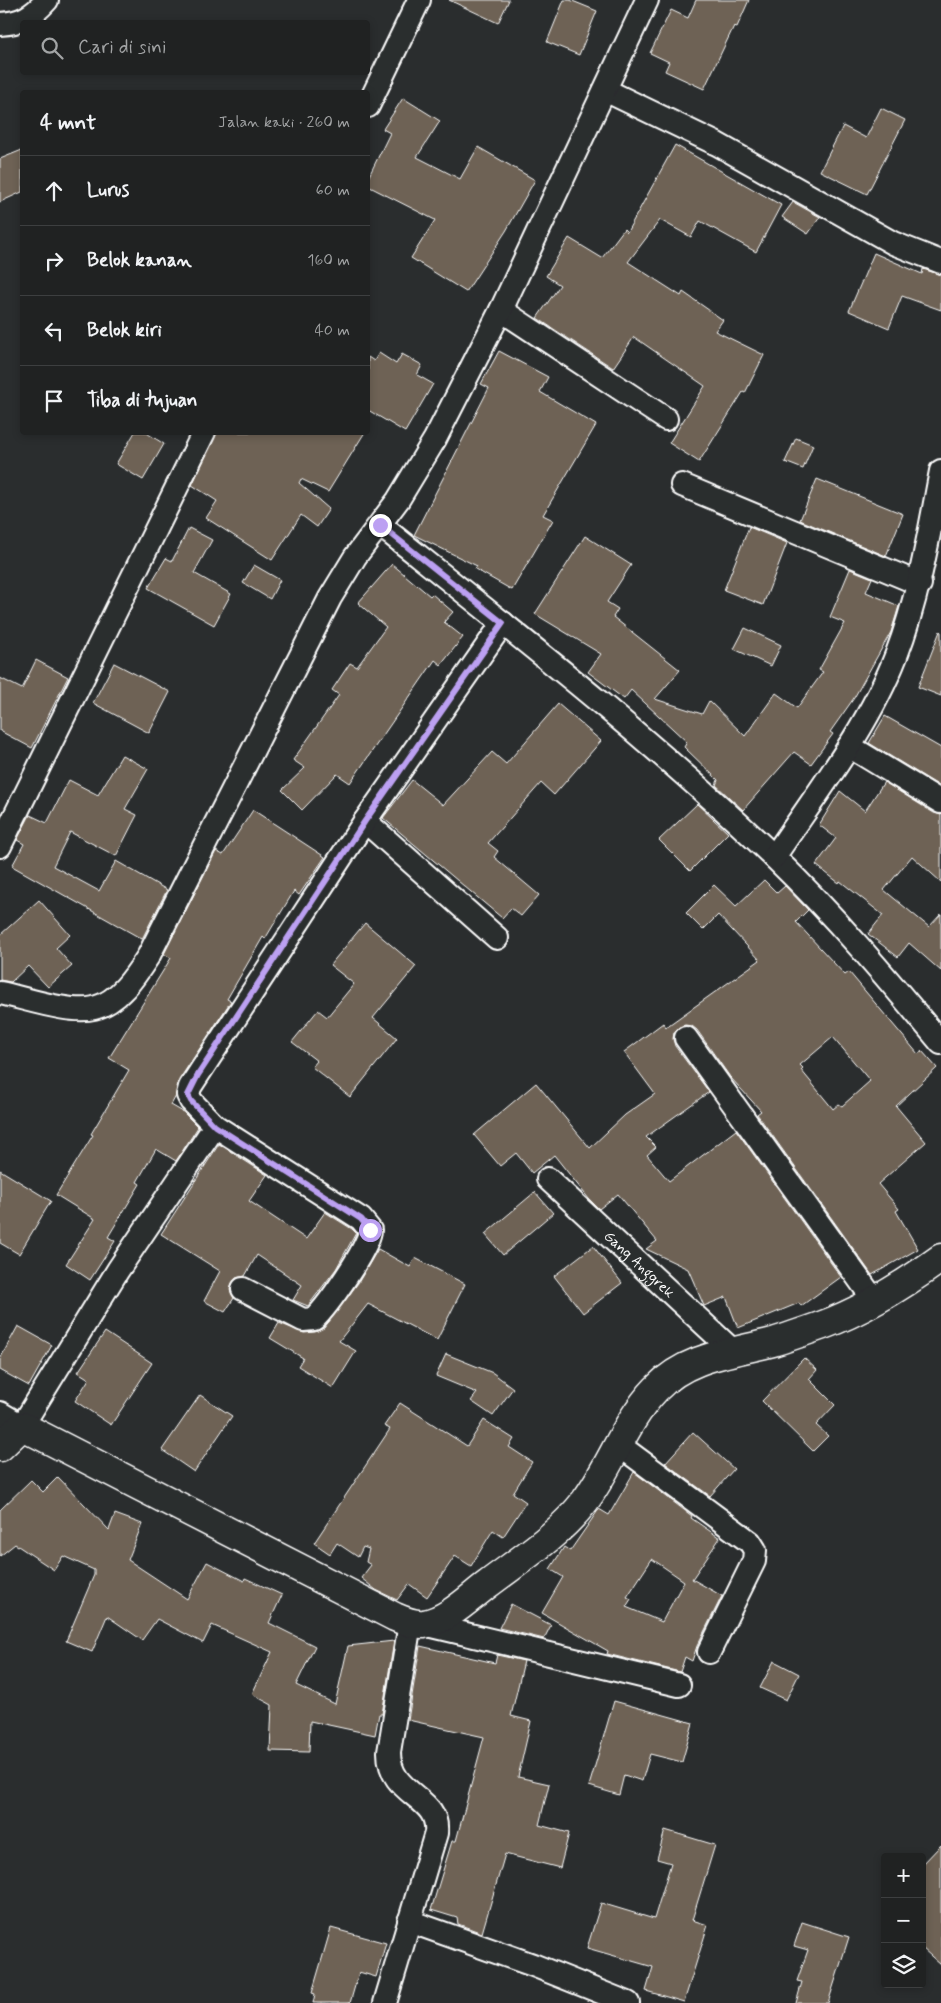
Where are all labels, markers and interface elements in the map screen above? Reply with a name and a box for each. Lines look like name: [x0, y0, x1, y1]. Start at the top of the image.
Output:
search box: [20, 20, 370, 75]
icon: search: [38, 34, 66, 62]
text: Cari di sini: [78, 35, 166, 60]
text: 4 mnt: [40, 109, 96, 137]
text: Jalan kaki · 260 m: [218, 112, 350, 133]
icon: ahead: [40, 177, 68, 205]
text: Lurus: [87, 178, 129, 203]
text: 60 m: [316, 180, 350, 201]
icon: right: [40, 247, 68, 275]
text: Belok kanan: [87, 248, 192, 273]
text: 160 m: [307, 250, 350, 271]
icon: left: [40, 317, 68, 345]
text: Belok kiri: [87, 318, 162, 343]
text: 40 m: [314, 320, 350, 341]
icon: arrive: [40, 387, 68, 415]
text: Tiba di tujuan: [87, 388, 198, 413]
route end: [369, 514, 392, 537]
route start: [359, 1219, 382, 1242]
street label: Gang Anggrek: [599, 1227, 679, 1303]
map controls: [881, 1853, 926, 1988]
button: +: [881, 1853, 926, 1898]
button: −: [881, 1898, 926, 1943]
button: layers: [881, 1943, 926, 1988]

